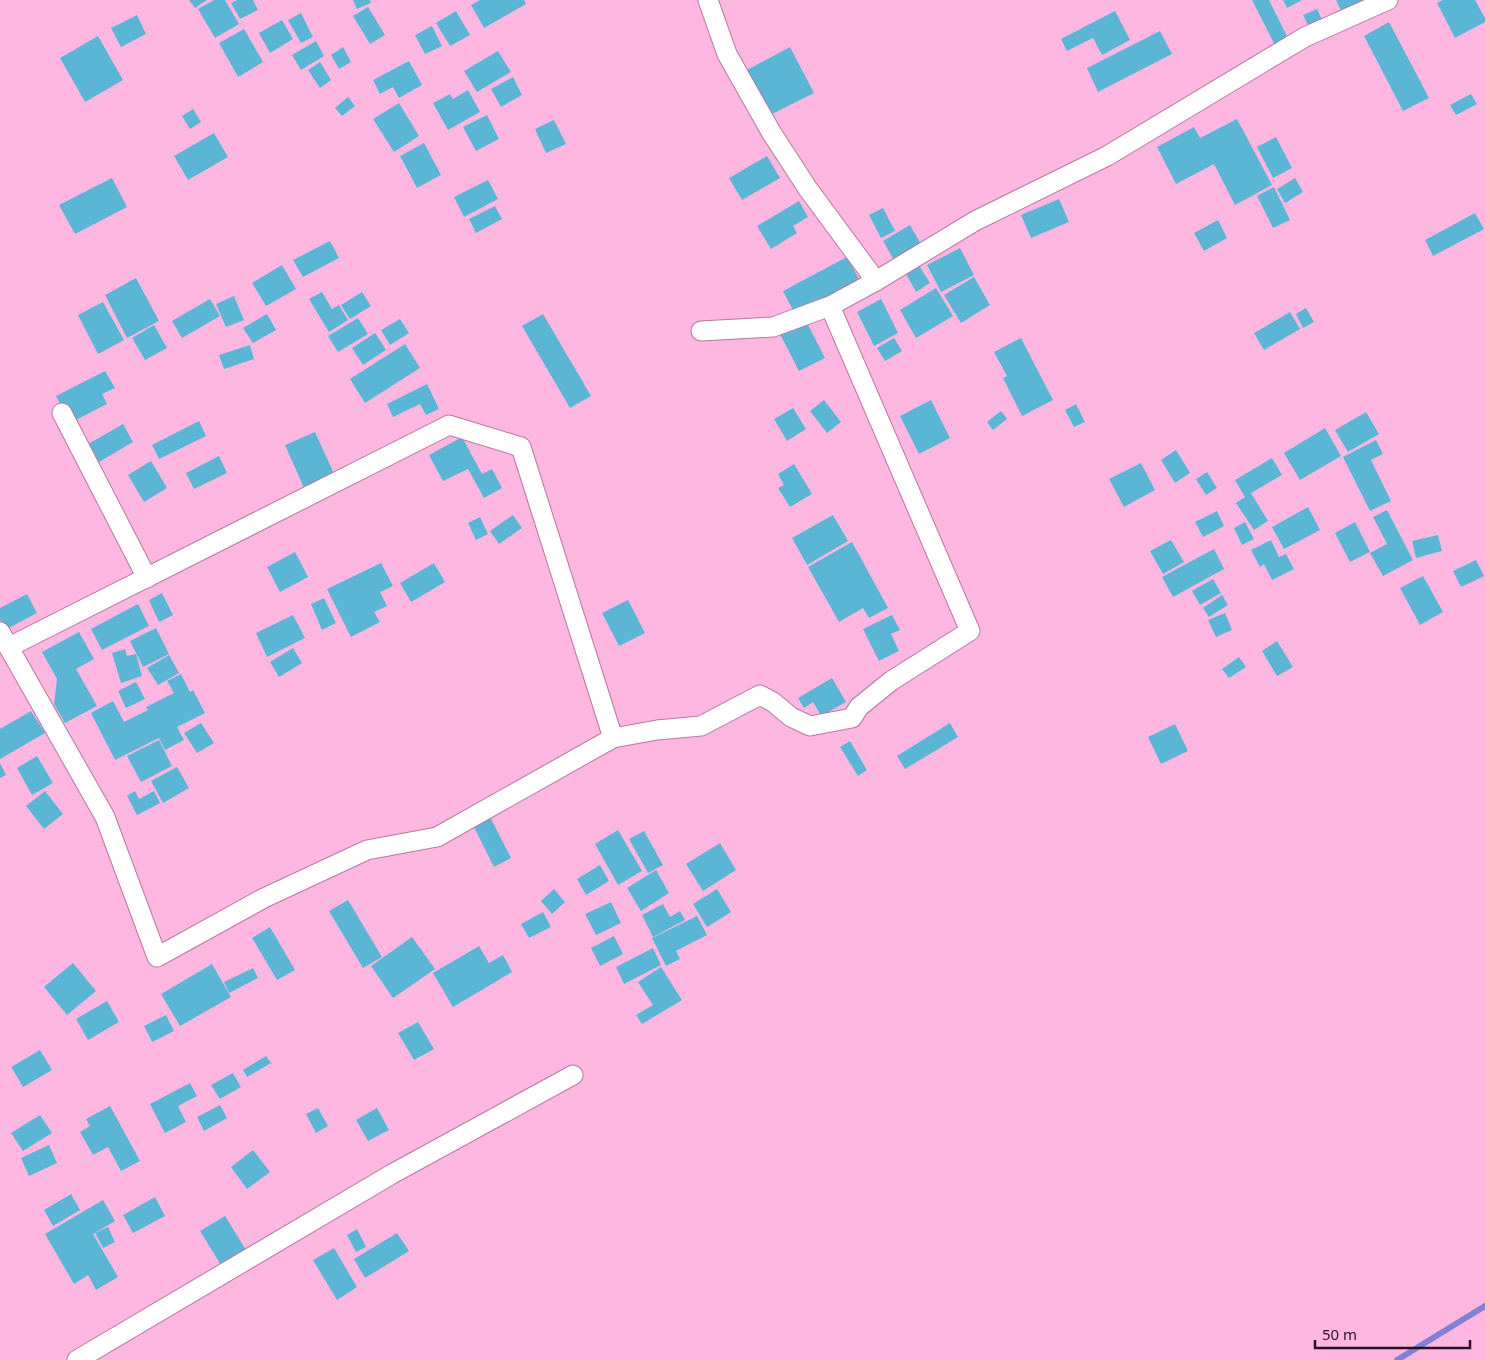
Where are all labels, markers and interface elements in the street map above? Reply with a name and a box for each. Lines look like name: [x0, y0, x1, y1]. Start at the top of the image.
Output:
scale bar: [1315, 1318, 1470, 1350]
text: 50 m: [1322, 1324, 1357, 1344]

